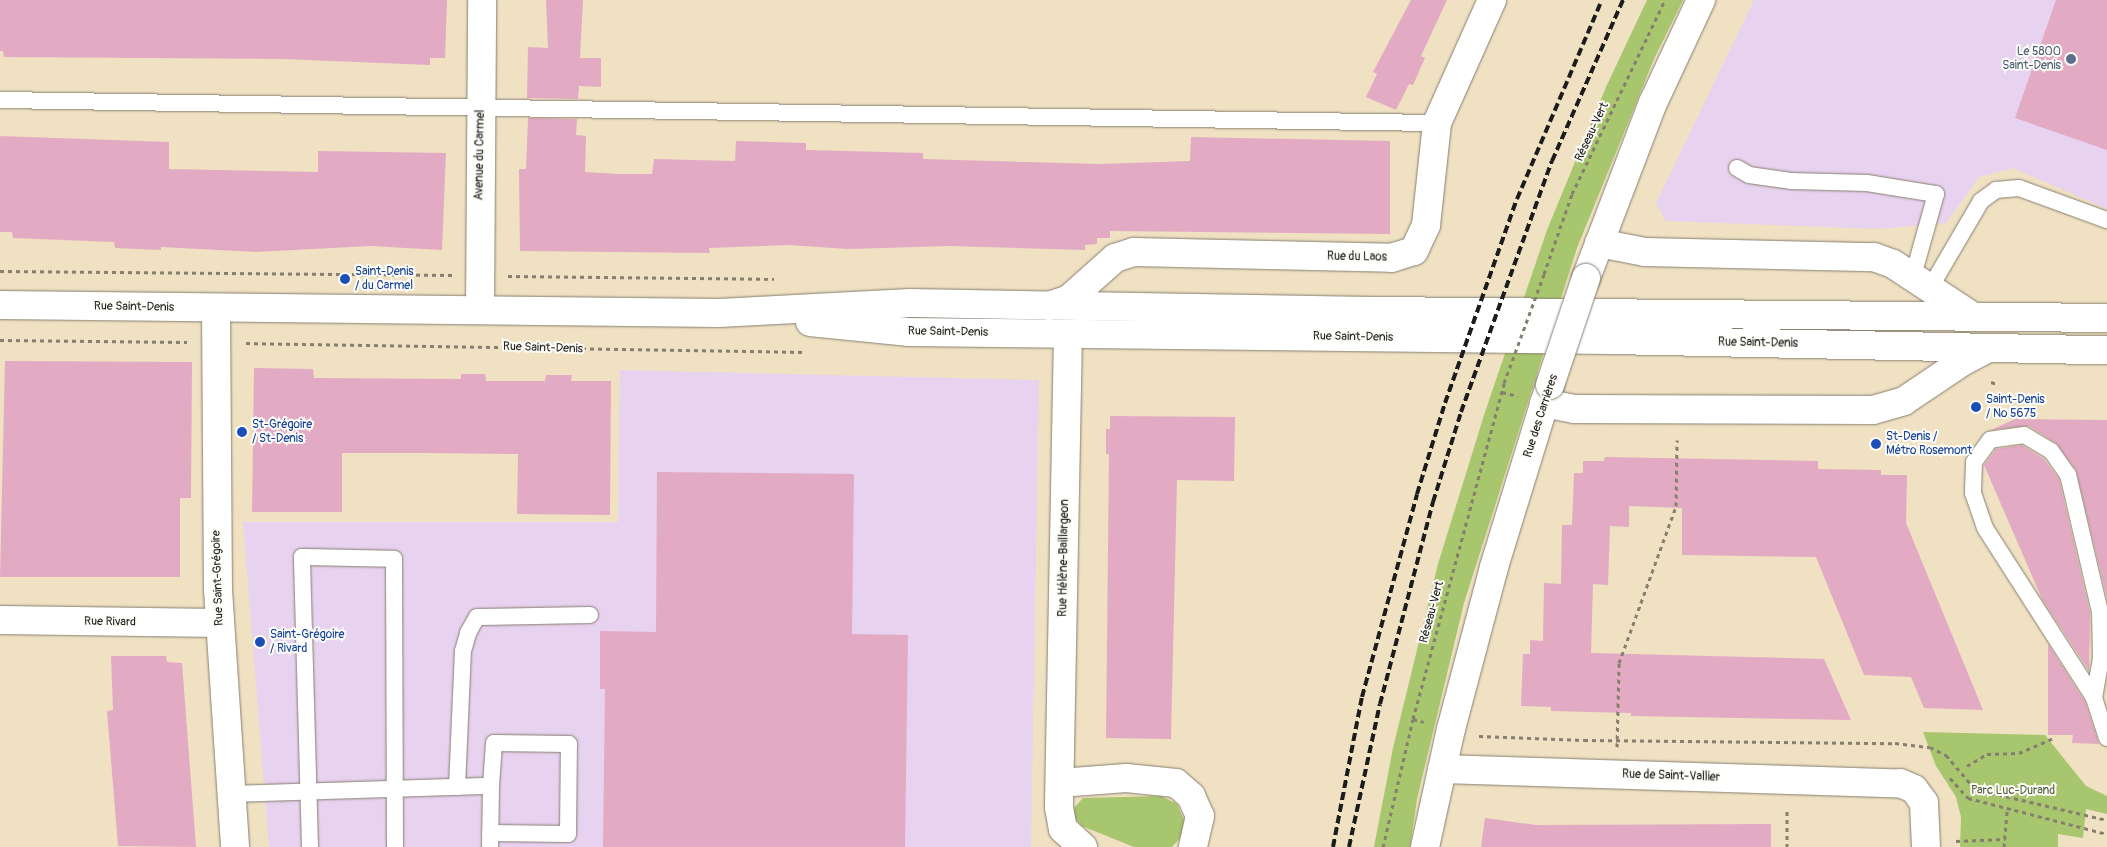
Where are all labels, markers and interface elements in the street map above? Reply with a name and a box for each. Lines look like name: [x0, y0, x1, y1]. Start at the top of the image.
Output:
place label: Le 5800 Saint-Denis: [2002, 45, 2061, 73]
marker: Le 5800 Saint-Denis: [2065, 53, 2077, 65]
street label: Réseau-Vert: [1572, 100, 1612, 164]
street label: Avenue du Carmel: [472, 110, 488, 200]
street label: Rue du Laos: [1327, 249, 1387, 265]
place label: Saint-Denis / du Carmel: [355, 265, 414, 293]
marker: Saint-Denis / du Carmel: [339, 273, 351, 285]
street label: Rue Saint-Denis: [94, 299, 174, 315]
street label: Rue Saint-Denis: [908, 324, 988, 340]
street label: Rue Saint-Denis: [1313, 329, 1393, 345]
street label: Rue Saint-Denis: [1718, 335, 1798, 351]
street label: Rue Saint-Denis: [503, 339, 583, 357]
street label: Rue des Carrières: [1521, 373, 1561, 459]
place label: Saint-Denis / No 5675: [1986, 393, 2045, 421]
marker: Saint-Denis / No 5675: [1970, 401, 1982, 413]
place label: St-Grégoire / St-Denis: [252, 418, 312, 446]
marker: St-Grégoire / St-Denis: [236, 426, 248, 438]
place label: St-Denis / Métro Rosemont: [1886, 430, 1972, 458]
marker: St-Denis / Métro Rosemont: [1870, 438, 1882, 450]
street label: Rue Hélène-Baillargeon: [1056, 499, 1072, 617]
street label: Rue Saint-Grégoire: [209, 530, 227, 626]
street label: Réseau-Vert: [1417, 580, 1447, 644]
street label: Rue Rivard: [84, 614, 136, 630]
place label: Saint-Grégoire / Rivard: [270, 628, 344, 656]
marker: Saint-Grégoire / Rivard: [254, 636, 266, 648]
street label: Rue de Saint-Vallier: [1622, 767, 1720, 785]
park label: Parc Luc-Durand: [1971, 784, 2055, 798]

